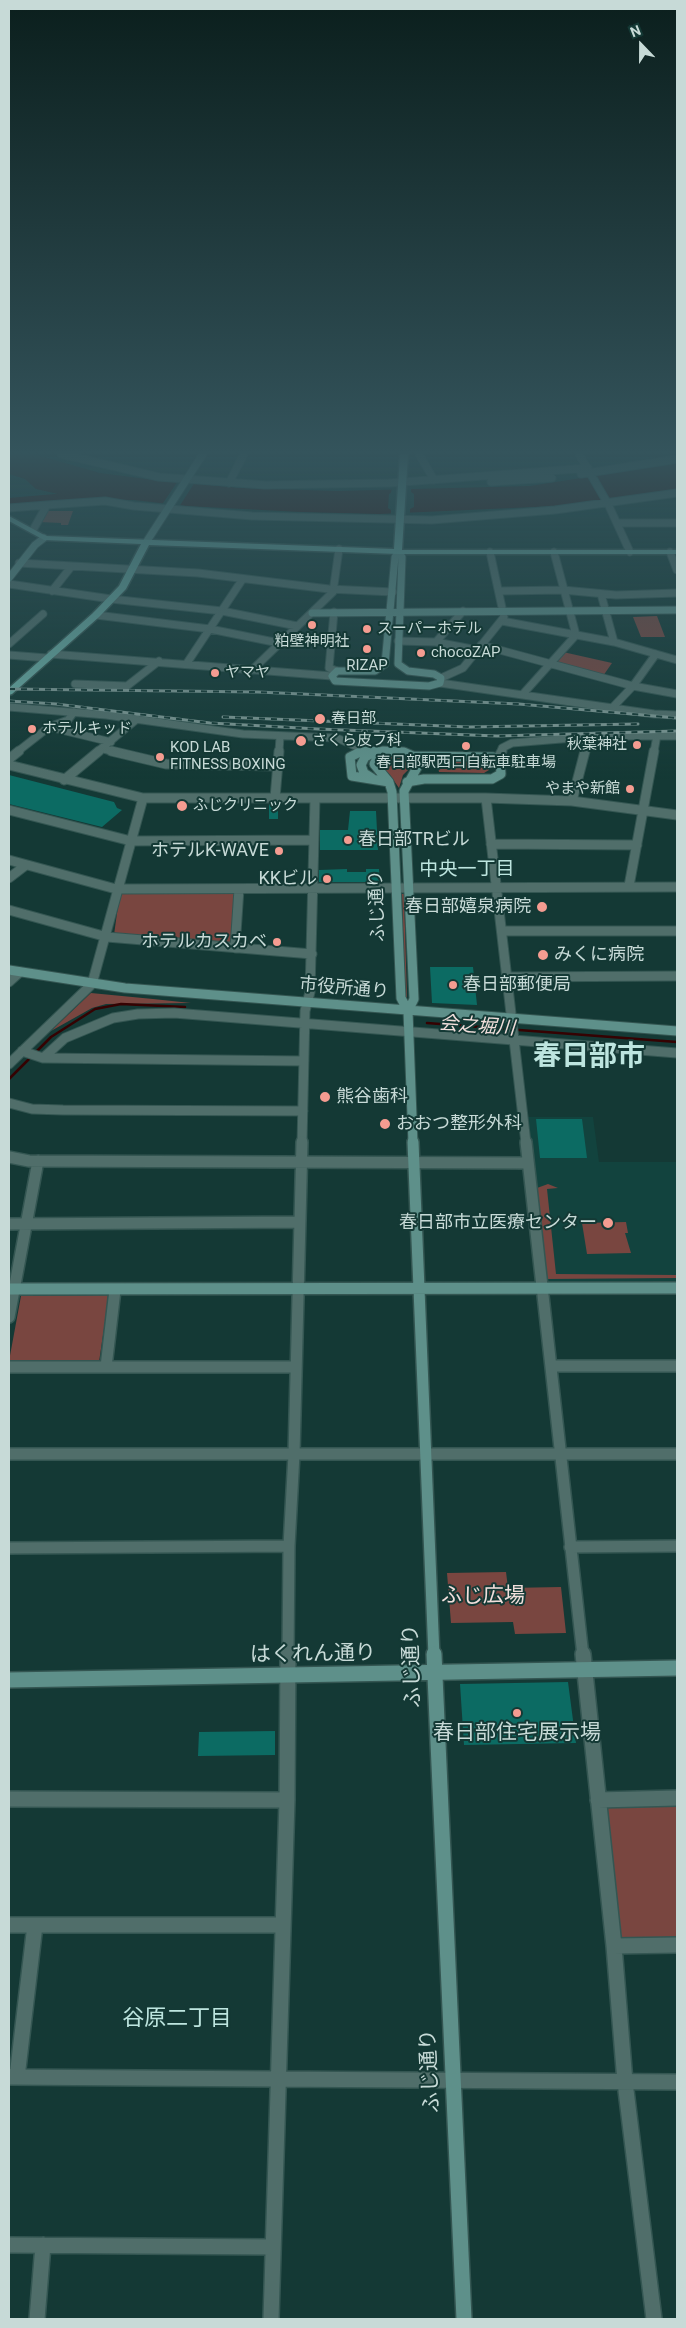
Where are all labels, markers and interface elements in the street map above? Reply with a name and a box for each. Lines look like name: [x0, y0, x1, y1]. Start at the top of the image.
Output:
north arrow: [616, 20, 666, 70]
text: N: [628, 22, 643, 40]
marker: 粕壁神明社: [306, 619, 318, 631]
place label: スーパーホテル: [377, 620, 482, 638]
marker: スーパーホテル: [361, 623, 373, 635]
place label: 粕壁神明社: [275, 633, 349, 651]
marker: RIZAP: [361, 643, 373, 655]
place label: chocoZAP: [431, 644, 500, 662]
marker: chocoZAP: [415, 647, 427, 659]
place label: RIZAP: [346, 657, 388, 675]
place label: ヤマヤ: [225, 664, 270, 682]
marker: ヤマヤ: [209, 667, 221, 679]
place label: 春日部: [331, 710, 376, 728]
marker: 春日部: [313, 712, 327, 726]
place label: ホテルキッド: [42, 720, 132, 738]
marker: ホテルキッド: [26, 723, 38, 735]
place label: さくら皮フ科: [312, 732, 402, 750]
marker: さくら皮フ科: [294, 734, 308, 748]
place label: 秋葉神社: [567, 736, 627, 754]
place label: KOD LAB FITNESS BOXING: [170, 739, 286, 774]
marker: 秋葉神社: [631, 739, 643, 751]
marker: 春日部駅西口自転車駐車場: [460, 740, 472, 752]
marker: KOD LAB FITNESS BOXING: [154, 751, 166, 763]
place label: 春日部駅西口自転車駐車場: [376, 754, 556, 772]
place label: やまや新館: [545, 780, 620, 798]
marker: やまや新館: [624, 783, 636, 795]
place label: ふじクリニック: [193, 797, 298, 815]
marker: ふじクリニック: [175, 799, 189, 813]
place label: 春日部TRビル: [358, 829, 470, 851]
marker: 春日部TRビル: [342, 834, 354, 846]
place label: ホテルK-WAVE: [151, 840, 269, 862]
marker: ホテルK-WAVE: [273, 845, 285, 857]
district label: 中央一丁目: [420, 859, 514, 881]
place label: KKビル: [258, 868, 317, 890]
street label: ふじ通り: [366, 870, 390, 942]
marker: KKビル: [321, 873, 333, 885]
place label: 春日部嬉泉病院: [405, 896, 531, 918]
marker: 春日部嬉泉病院: [535, 900, 549, 914]
place label: ホテルカスカベ: [141, 931, 267, 953]
marker: ホテルカスカベ: [271, 936, 283, 948]
place label: みくに病院: [554, 944, 644, 966]
marker: みくに病院: [536, 948, 550, 962]
street label: 市役所通り: [298, 974, 390, 1004]
place label: 春日部郵便局: [463, 974, 571, 996]
marker: 春日部郵便局: [447, 979, 459, 991]
water label: 会之堀川: [438, 1013, 516, 1041]
district label: 春日部市: [533, 1041, 645, 1075]
place label: 熊谷歯科: [336, 1086, 408, 1108]
marker: 熊谷歯科: [318, 1090, 332, 1104]
place label: おおつ整形外科: [396, 1113, 522, 1135]
marker: おおつ整形外科: [378, 1117, 392, 1131]
place label: 春日部市立医療センター: [399, 1212, 597, 1234]
marker: 春日部市立医療センター: [601, 1216, 615, 1230]
park label: ふじ広場: [441, 1584, 525, 1610]
street label: ふじ通り: [399, 1624, 427, 1708]
street label: はくれん通り: [250, 1641, 376, 1669]
marker: 春日部住宅展示場: [511, 1707, 523, 1719]
place label: 春日部住宅展示場: [433, 1721, 601, 1747]
district label: 谷原二丁目: [122, 2006, 232, 2032]
street label: ふじ通り: [416, 2028, 446, 2114]

